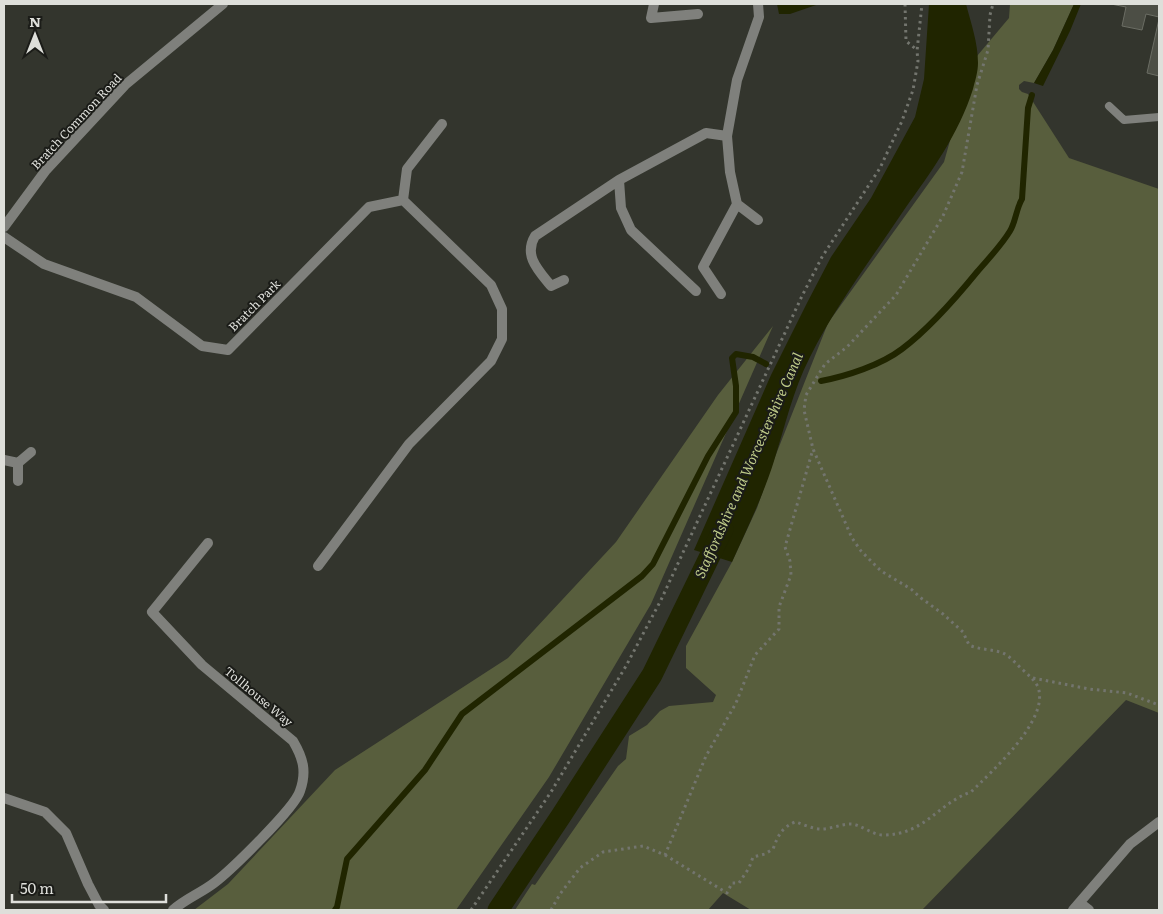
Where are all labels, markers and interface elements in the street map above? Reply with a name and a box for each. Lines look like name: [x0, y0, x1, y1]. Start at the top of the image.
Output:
north arrow: [10, 10, 60, 60]
text: N: [29, 11, 41, 31]
street label: Bratch Common Road: [27, 68, 126, 173]
street label: Bratch Park: [224, 274, 285, 335]
water label: Staffordshire and Worcestershire Canal: [689, 349, 807, 581]
street label: Tollhouse Way: [221, 662, 297, 730]
scale bar: [12, 872, 166, 904]
text: 50 m: [20, 876, 54, 899]

